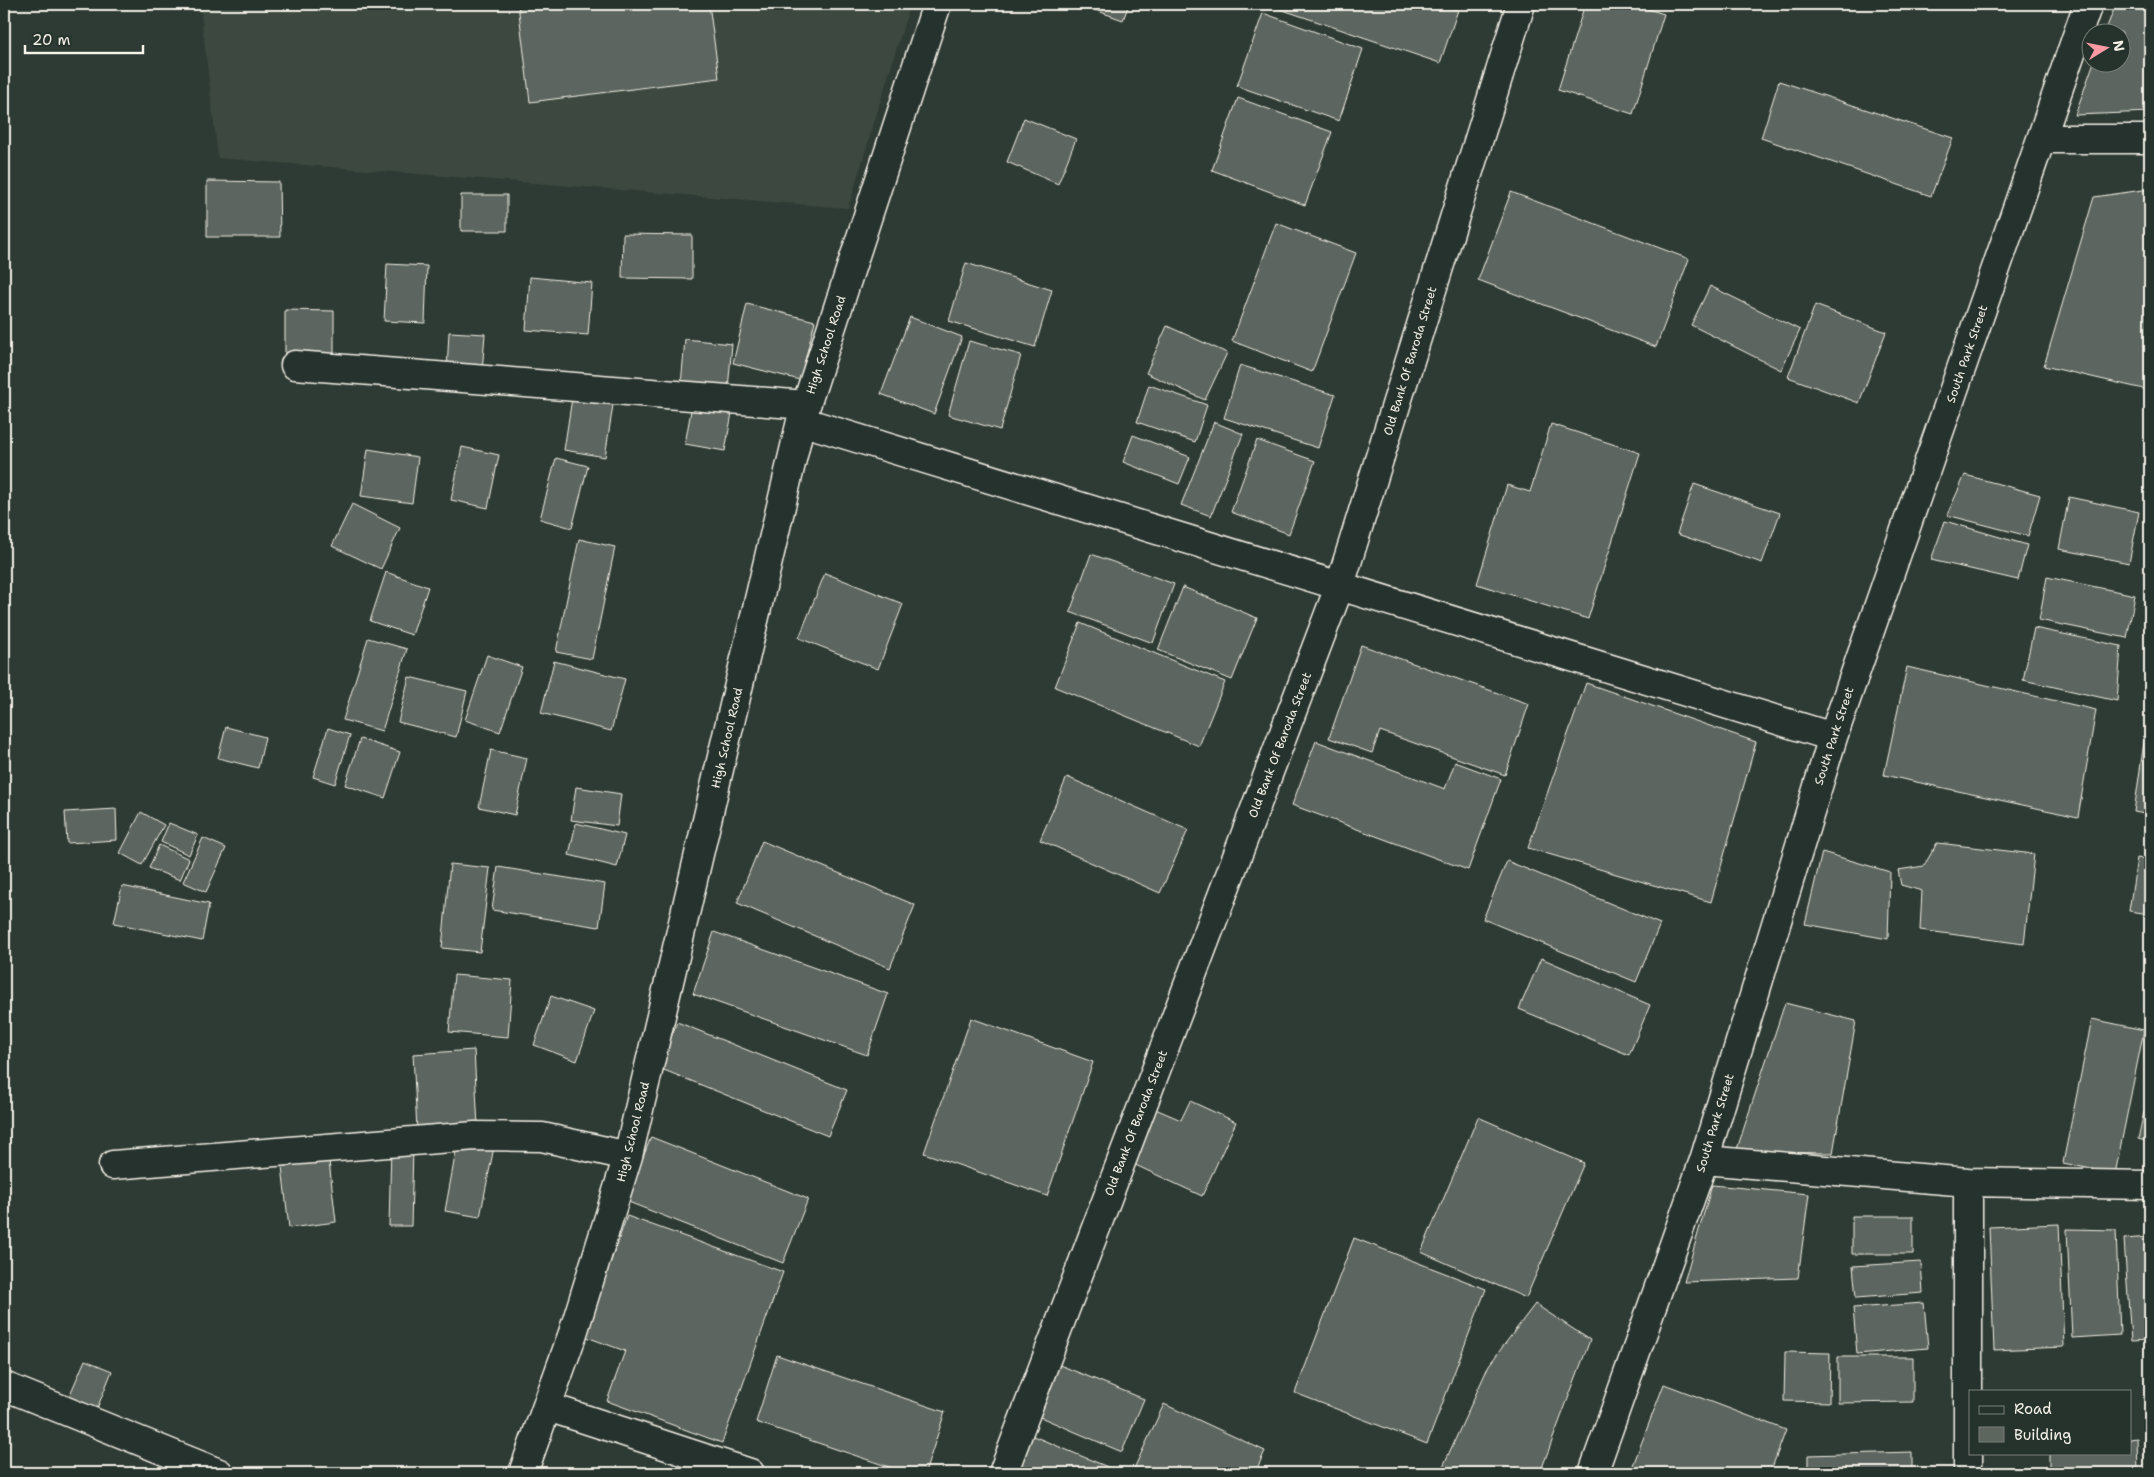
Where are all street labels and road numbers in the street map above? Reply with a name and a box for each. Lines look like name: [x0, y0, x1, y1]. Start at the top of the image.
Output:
street label: Old Bank Of Baroda Street: [1380, 285, 1440, 437]
street label: High School Road: [803, 293, 850, 396]
street label: South Park Street: [1943, 303, 1991, 405]
street label: Old Bank Of Baroda Street: [1245, 670, 1315, 820]
street label: South Park Street: [1811, 685, 1857, 787]
street label: High School Road: [708, 686, 746, 790]
street label: Old Bank Of Baroda Street: [1101, 1048, 1171, 1198]
street label: South Park Street: [1692, 1072, 1738, 1174]
street label: High School Road: [613, 1080, 653, 1184]

